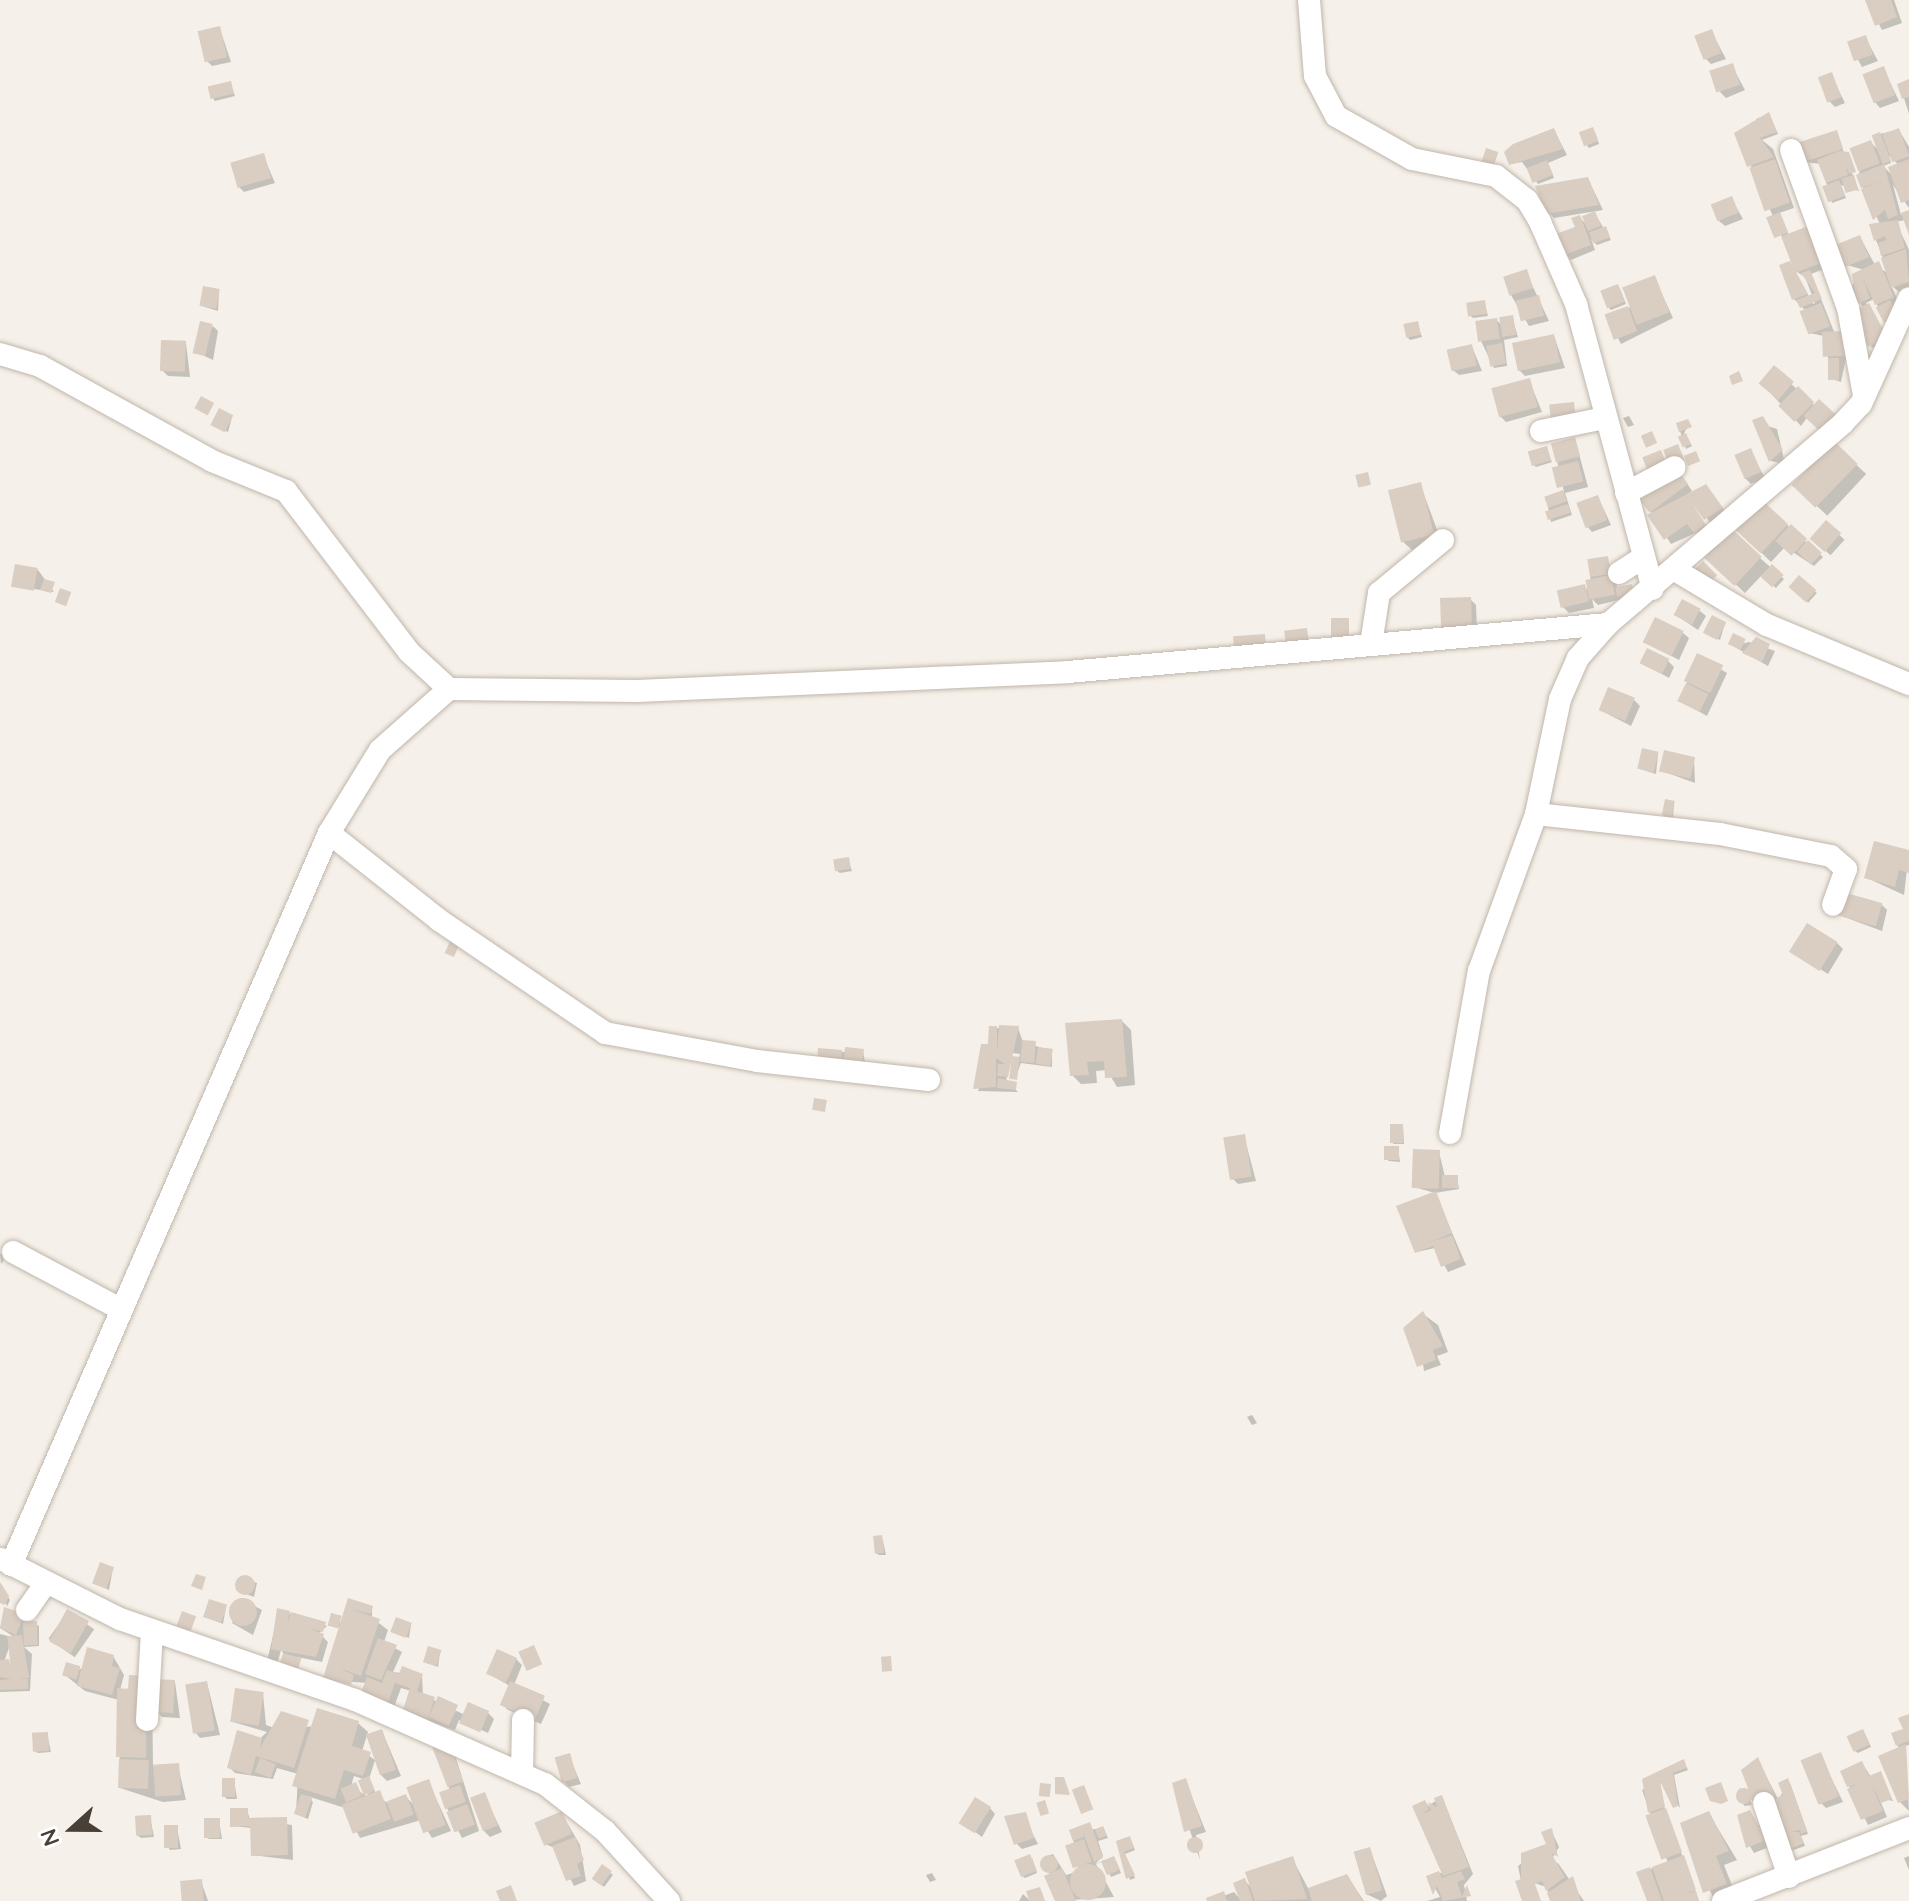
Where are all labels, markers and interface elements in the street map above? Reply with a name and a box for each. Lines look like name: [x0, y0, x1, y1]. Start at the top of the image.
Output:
north arrow: [32, 1789, 112, 1869]
text: N: [34, 1825, 66, 1850]

